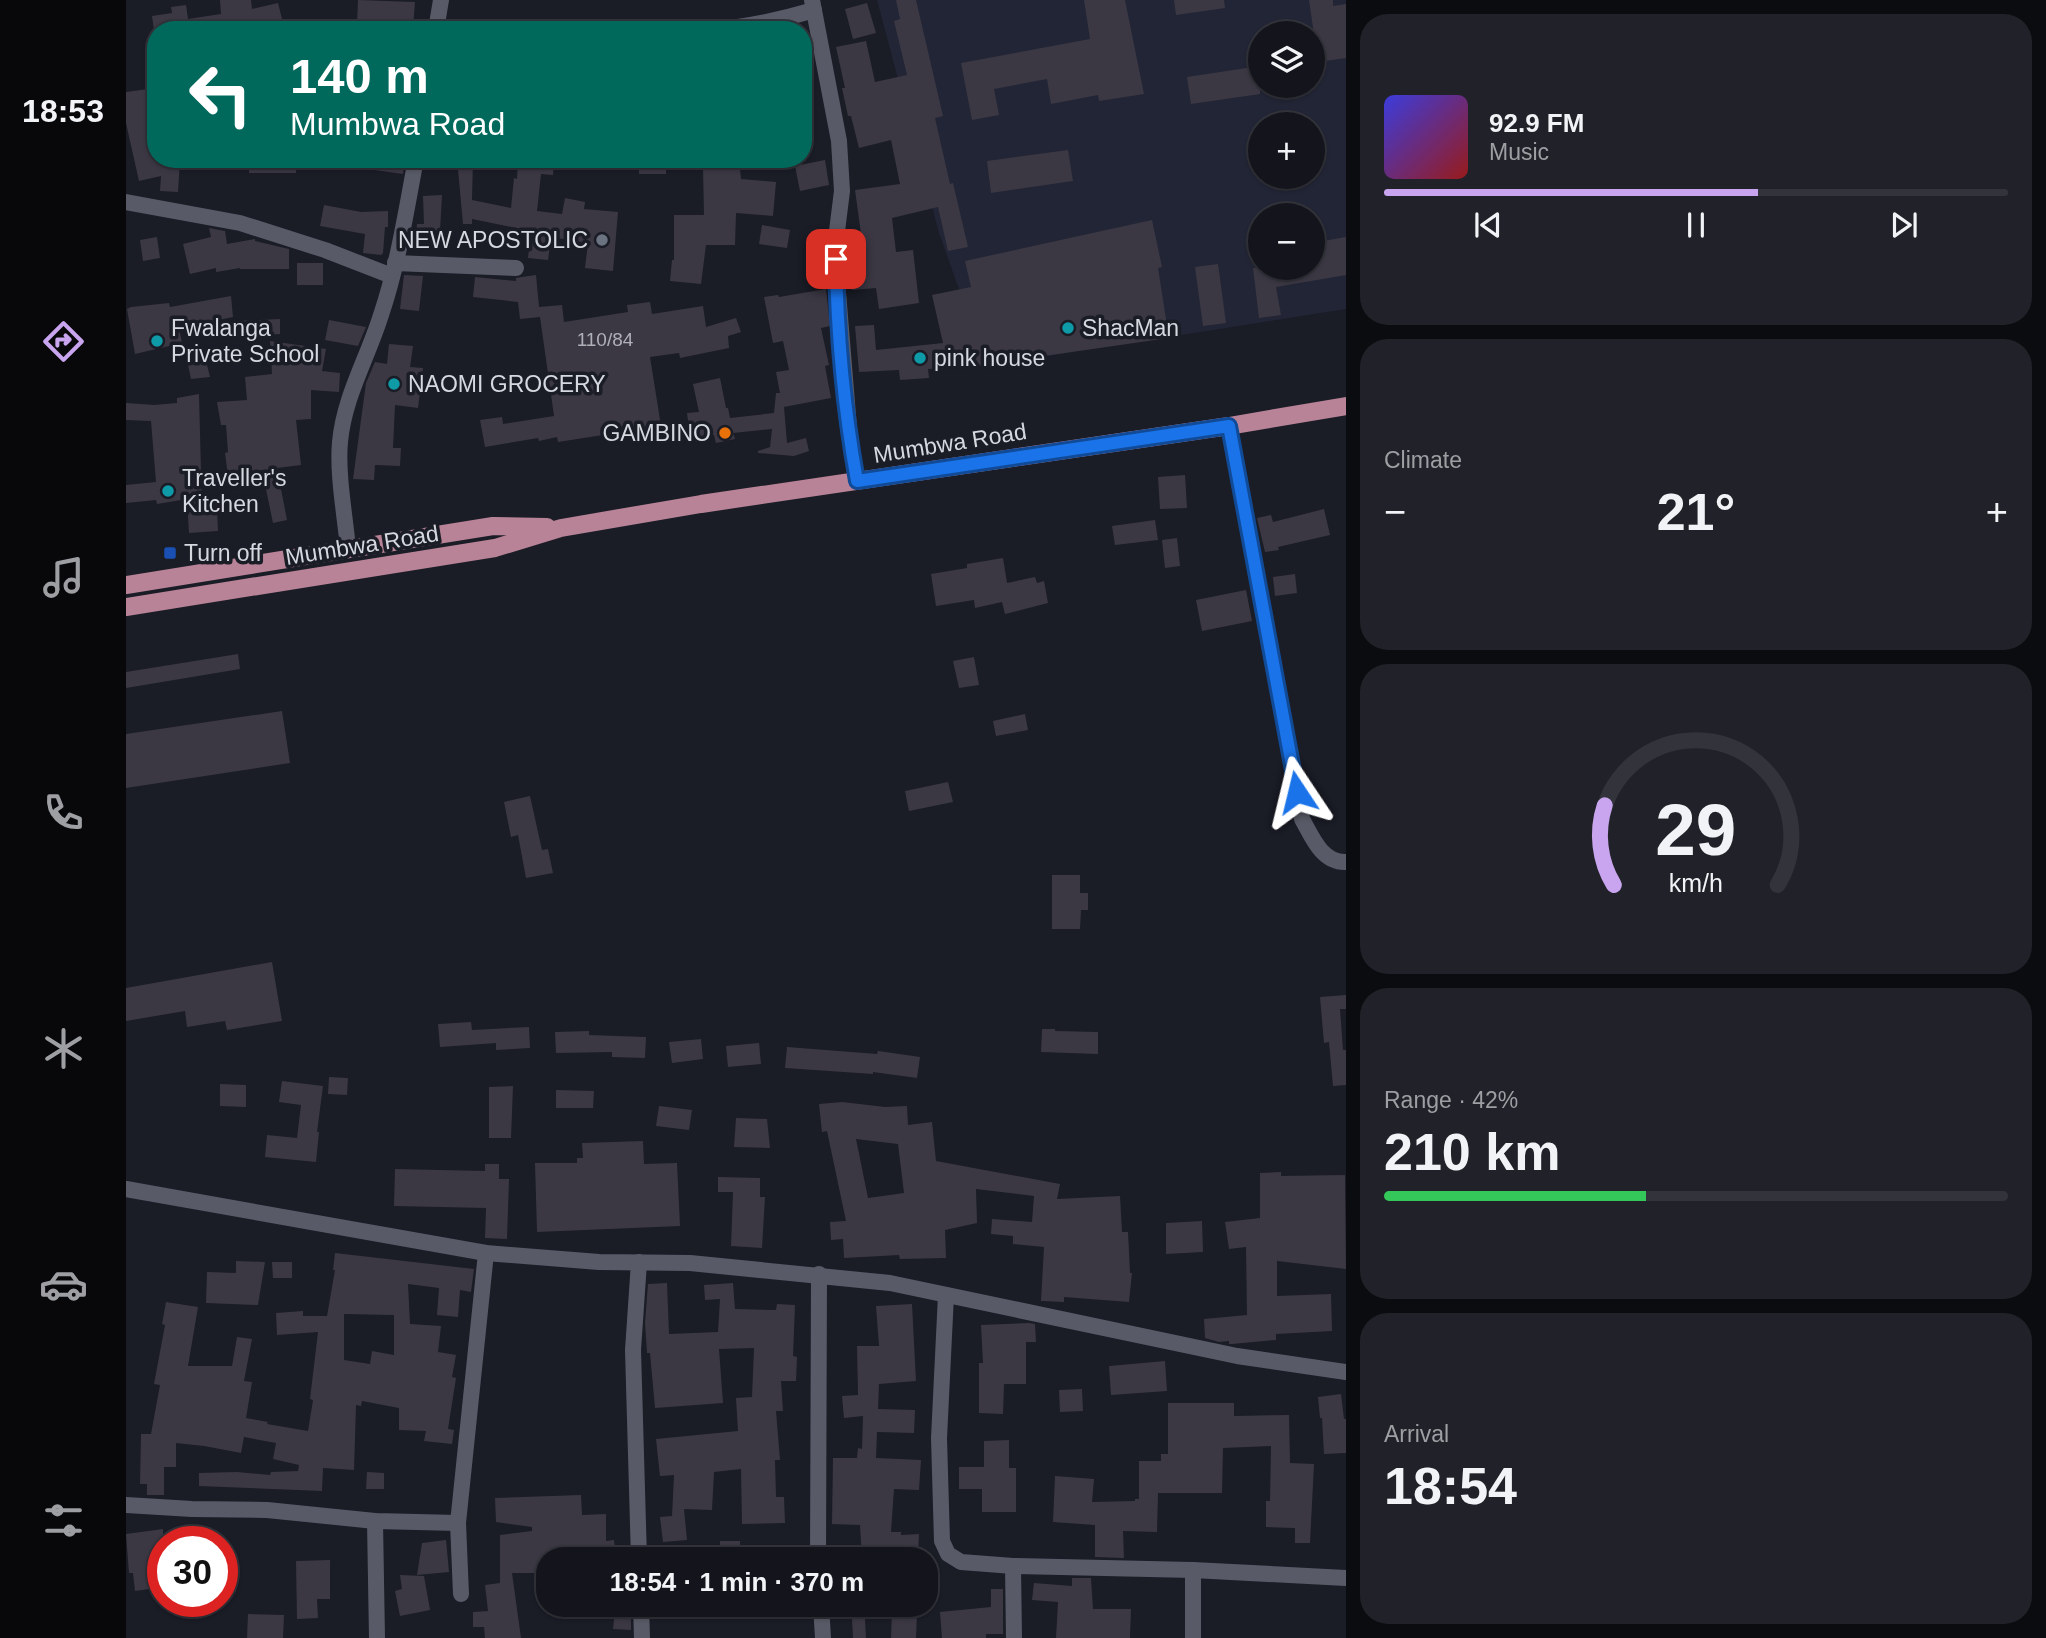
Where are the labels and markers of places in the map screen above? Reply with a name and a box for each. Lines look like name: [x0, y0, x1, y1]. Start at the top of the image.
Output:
place label: NEW APOSTOLIC: [398, 227, 588, 253]
pin: [806, 229, 866, 289]
marker: NEW APOSTOLIC: [594, 232, 610, 248]
place label: Fwalanga Private School: [171, 315, 319, 367]
place label: ShacMan: [1082, 315, 1179, 341]
marker: ShacMan: [1060, 320, 1076, 336]
marker: Fwalanga Private School: [149, 333, 165, 349]
place label: pink house: [934, 345, 1045, 371]
marker: pink house: [912, 350, 928, 366]
place label: NAOMI GROCERY: [408, 371, 606, 397]
marker: NAOMI GROCERY: [386, 376, 402, 392]
place label: GAMBINO: [602, 420, 711, 446]
marker: GAMBINO: [717, 425, 733, 441]
place label: Traveller's Kitchen: [182, 465, 287, 517]
marker: Traveller's Kitchen: [160, 483, 176, 499]
place label: Turn off: [184, 540, 263, 566]
marker: Turn off: [162, 545, 178, 561]

